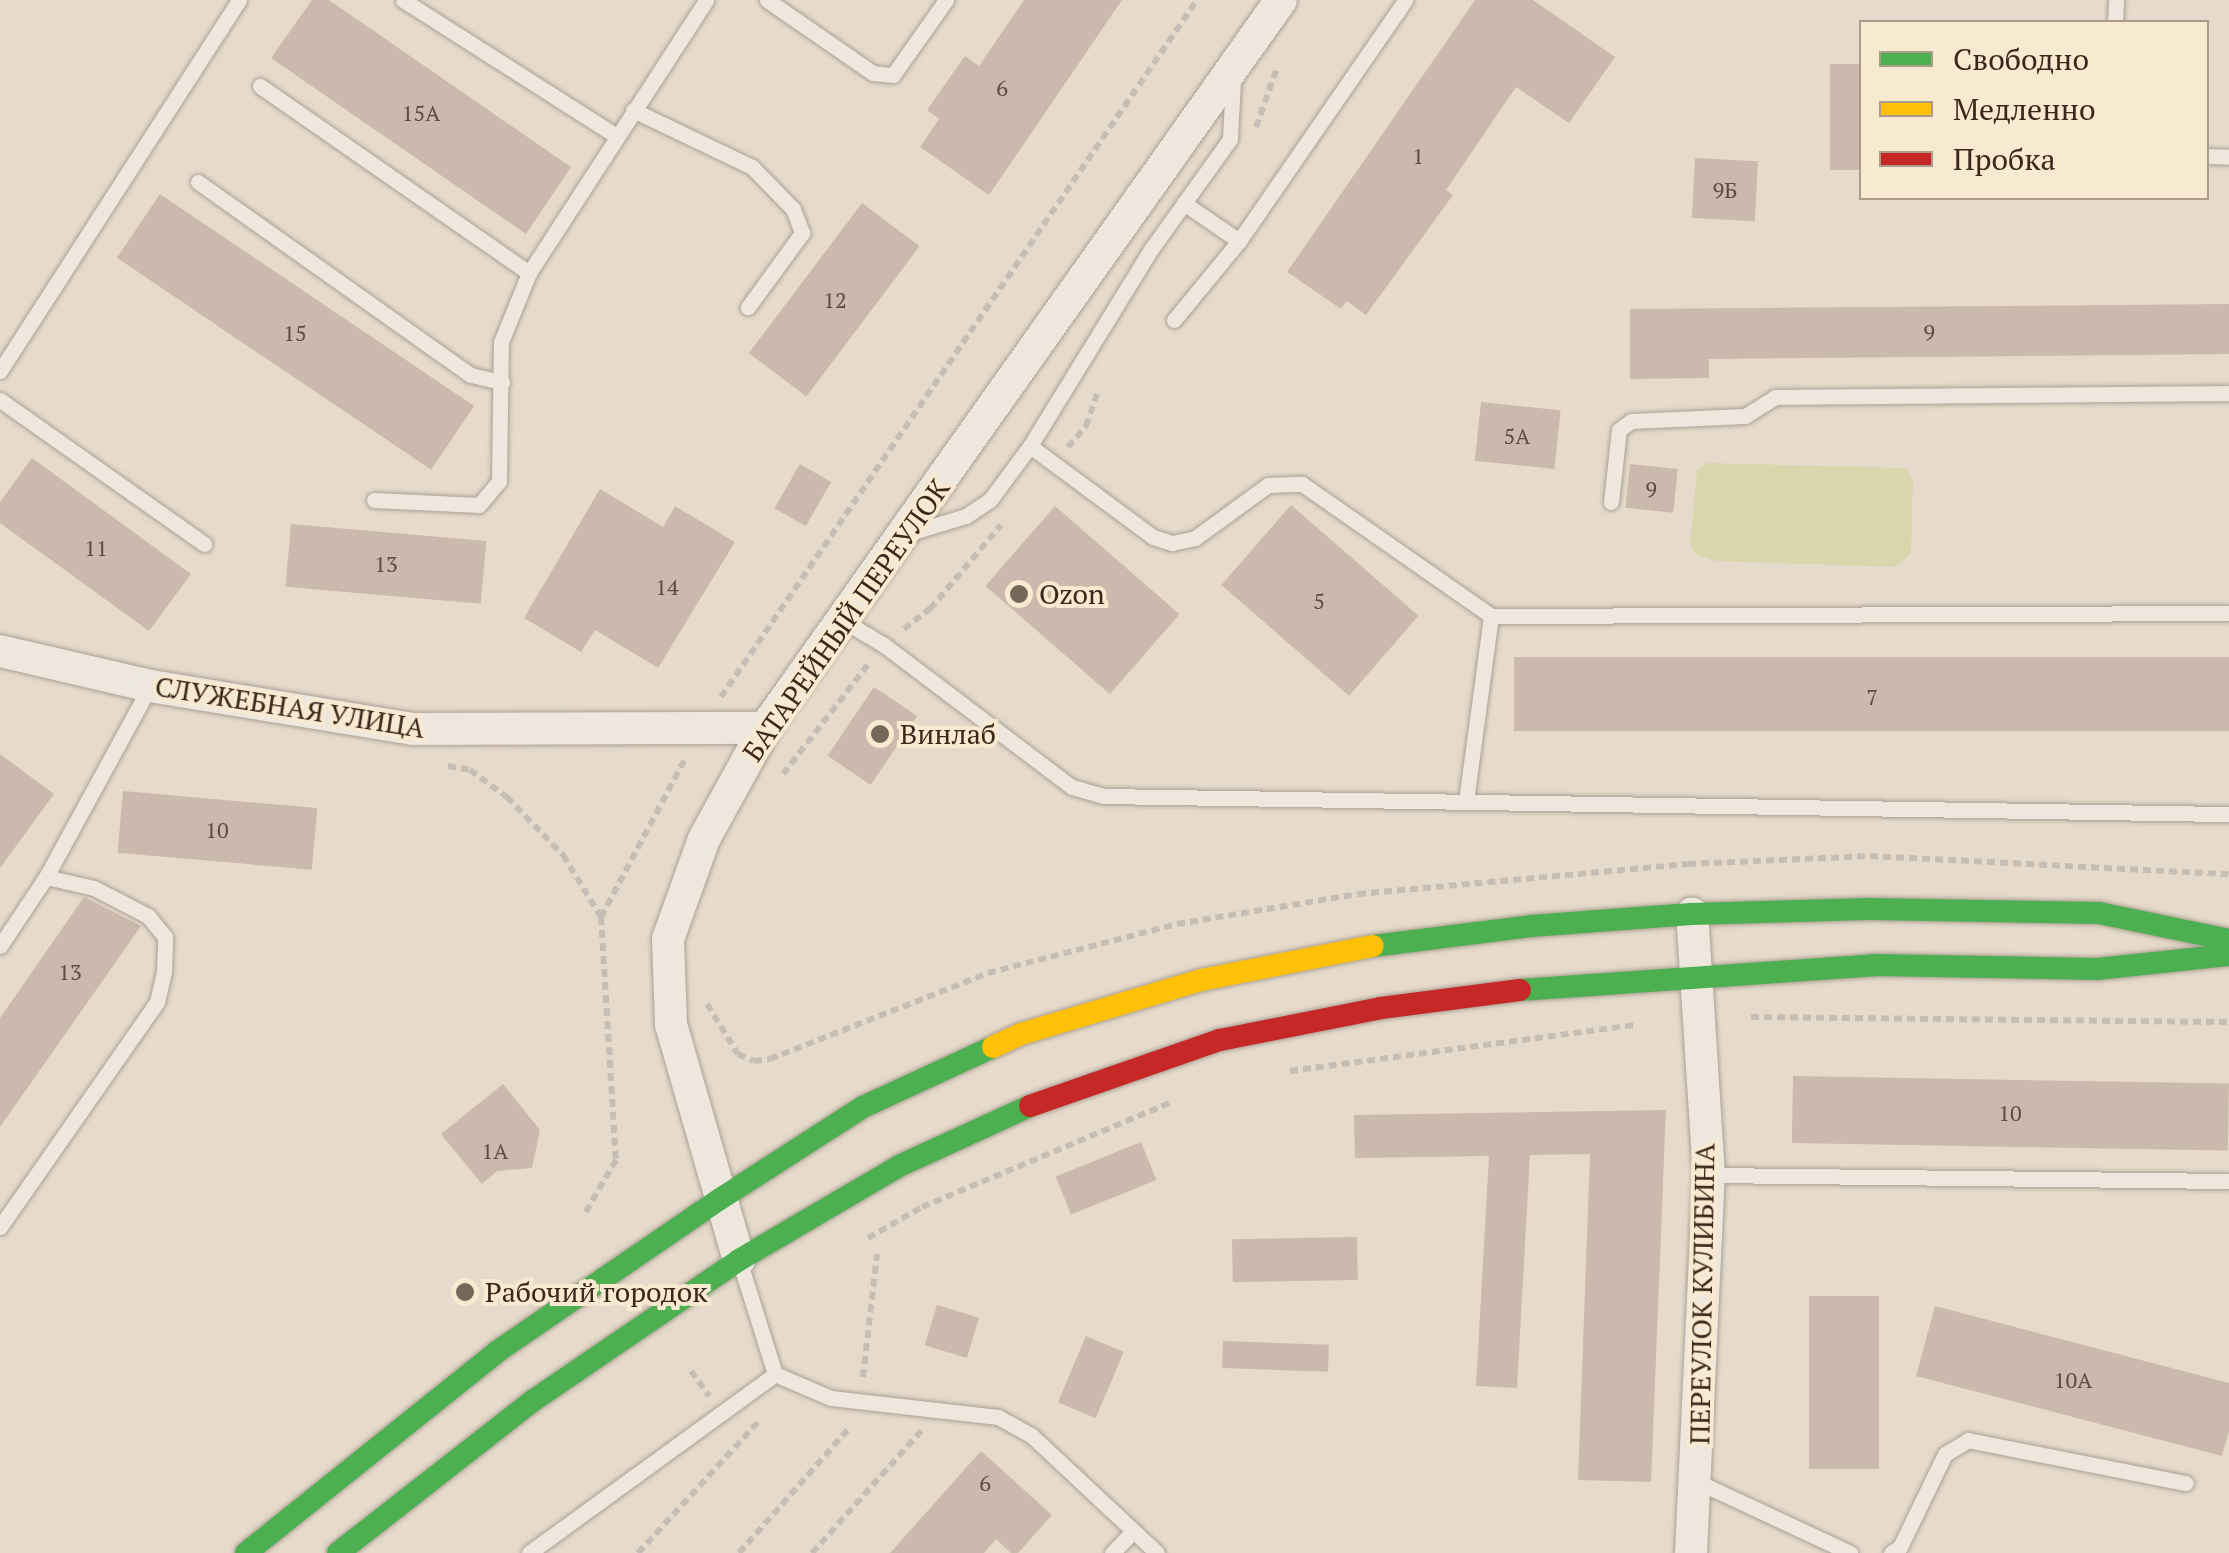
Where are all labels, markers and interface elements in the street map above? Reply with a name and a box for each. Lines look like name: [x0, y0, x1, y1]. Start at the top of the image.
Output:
legend: [1859, 20, 2209, 200]
text: Свободно: [1953, 39, 2089, 79]
house number: 6: [996, 75, 1008, 101]
text: Медленно: [1953, 89, 2096, 129]
house number: 15А: [402, 100, 440, 126]
text: Пробка: [1953, 139, 2056, 179]
house number: 1: [1412, 143, 1424, 169]
house number: 9Б: [1713, 177, 1737, 203]
house number: 12: [823, 287, 847, 313]
house number: 9: [1923, 319, 1935, 345]
house number: 15: [283, 320, 307, 346]
house number: 5А: [1504, 423, 1530, 449]
street label: БАТАРЕЙНЫЙ ПЕРЕУЛОК: [736, 472, 956, 768]
house number: 9: [1645, 476, 1657, 502]
house number: 11: [84, 535, 108, 561]
house number: 13: [374, 551, 398, 577]
house number: 14: [655, 574, 679, 600]
place label: Ozon: [1039, 577, 1105, 611]
marker: Ozon: [1008, 583, 1030, 605]
house number: 5: [1313, 588, 1325, 614]
street label: СЛУЖЕБНАЯ УЛИЦА: [152, 669, 428, 745]
house number: 7: [1866, 684, 1878, 710]
place label: Винлаб: [900, 717, 996, 751]
marker: Винлаб: [869, 723, 891, 745]
house number: 10: [205, 817, 229, 843]
house number: 13: [58, 959, 82, 985]
house number: 10: [1998, 1100, 2022, 1126]
house number: 1А: [482, 1138, 508, 1164]
street label: ПЕРЕУЛОК КУЛИБИНА: [1683, 1143, 1721, 1445]
place label: Рабочий городок: [485, 1275, 707, 1309]
marker: Рабочий городок: [454, 1281, 476, 1303]
house number: 10А: [2054, 1367, 2092, 1393]
house number: 6: [979, 1470, 991, 1496]

